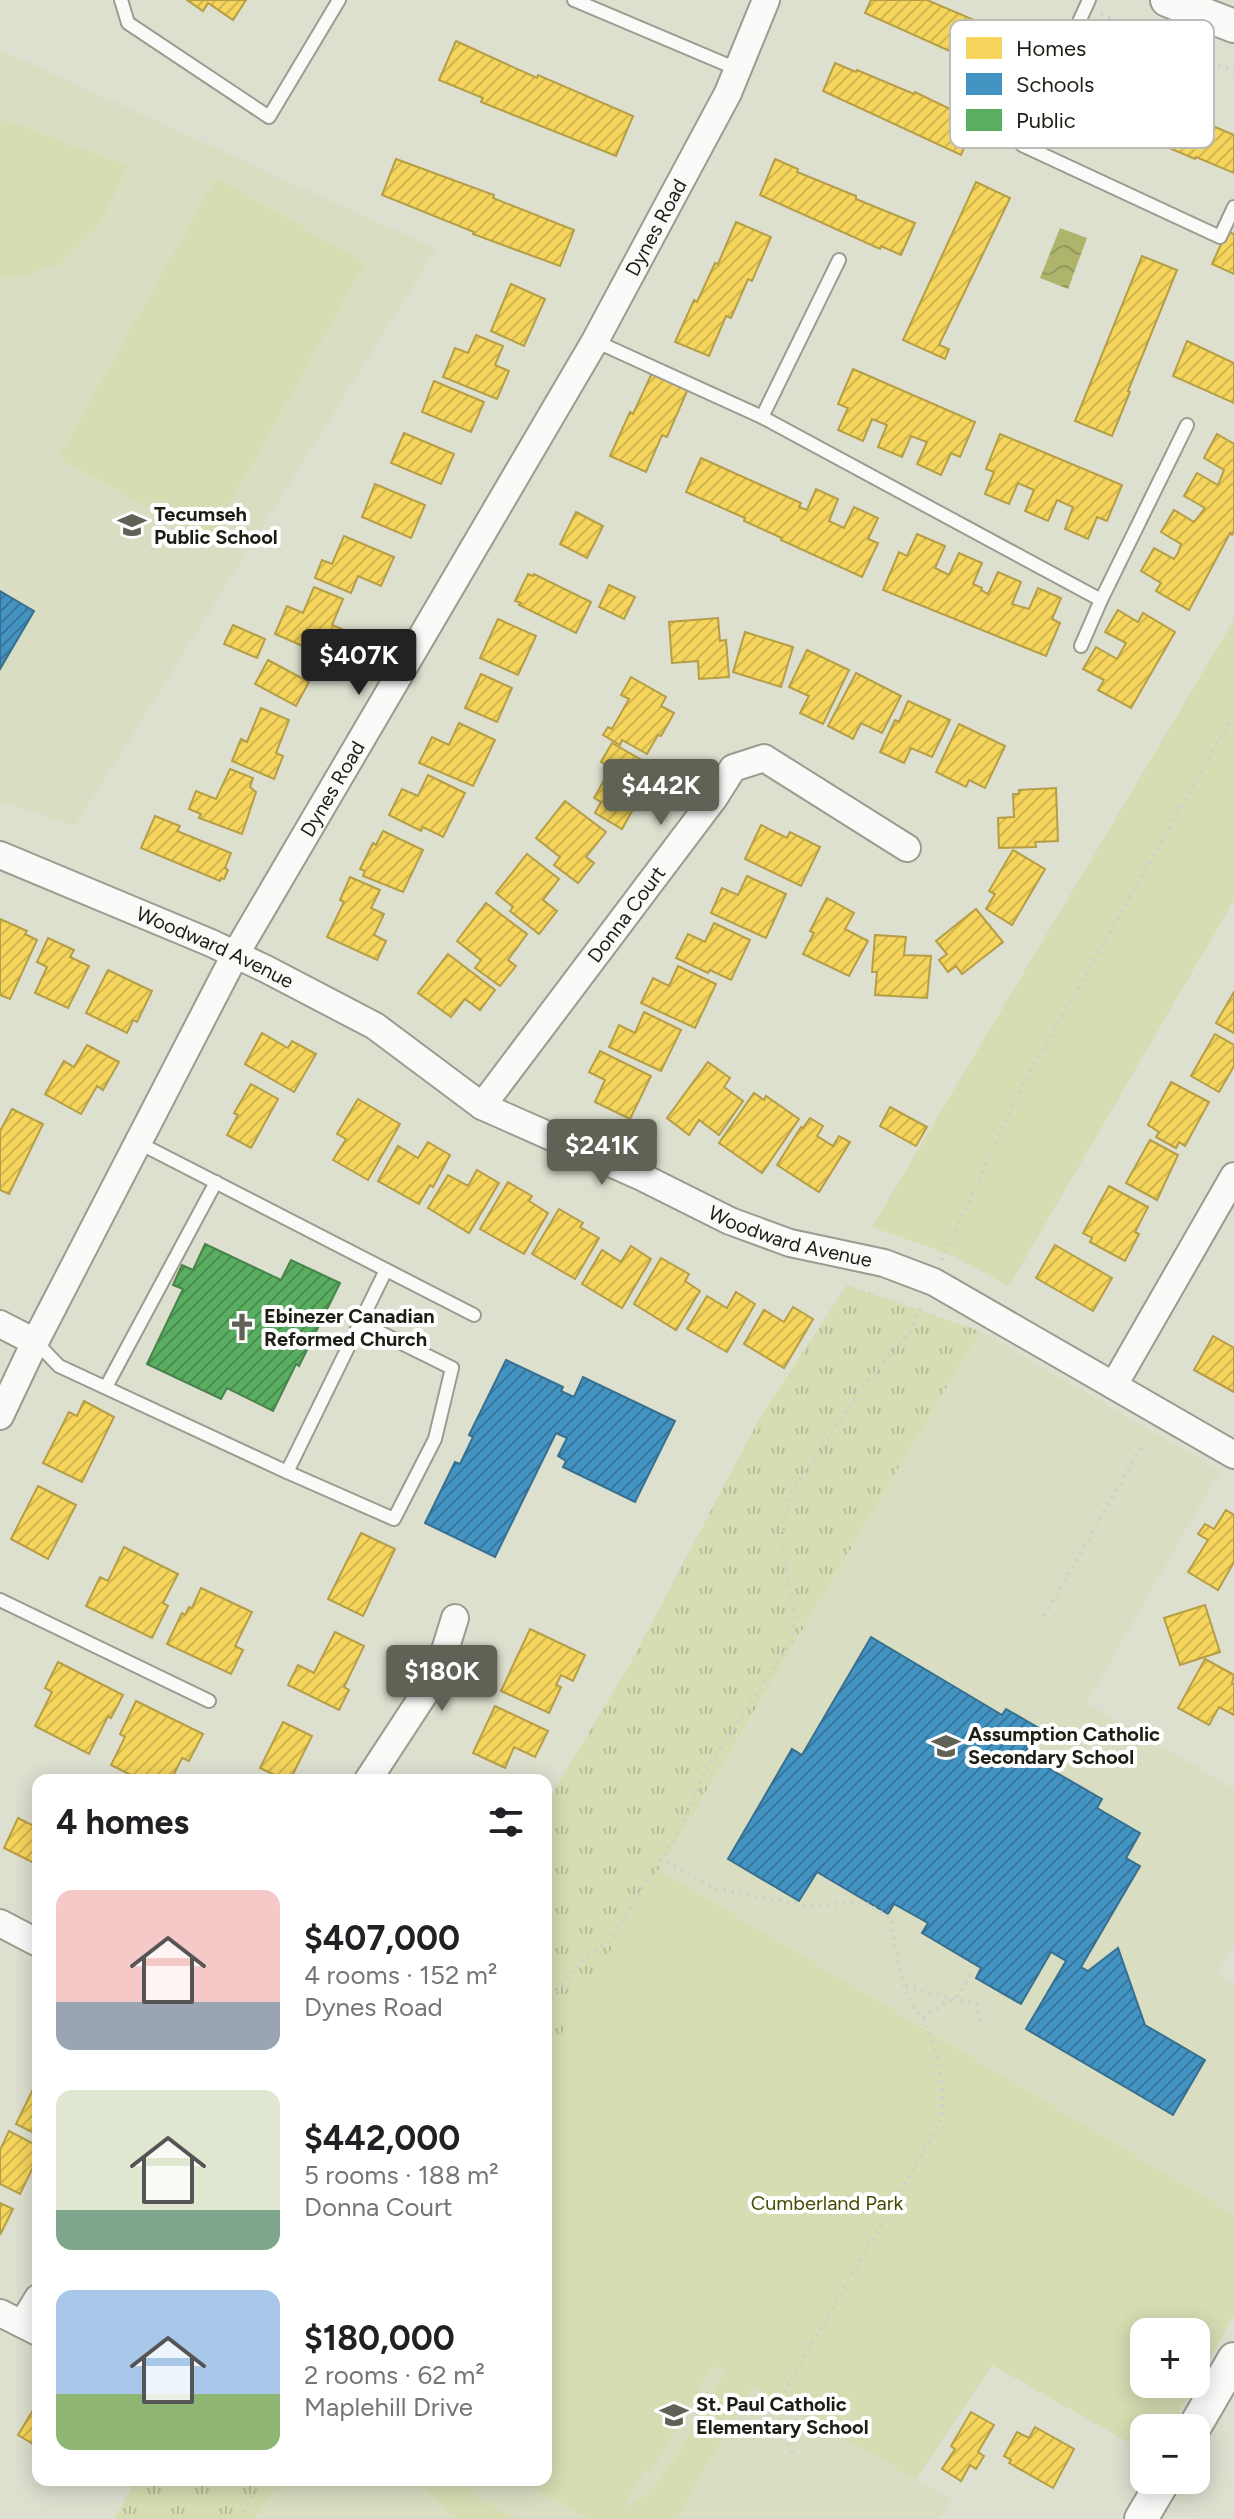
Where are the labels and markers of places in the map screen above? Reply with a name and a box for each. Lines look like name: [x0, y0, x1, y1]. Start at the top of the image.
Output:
place label: Tecumseh Public School: [154, 502, 278, 549]
school or university icon: Tecumseh Public School: [117, 510, 147, 540]
pin: $407K: [303, 629, 415, 697]
pin: $442K: [605, 759, 717, 827]
pin: $241K: [546, 1119, 658, 1187]
place label: Ebinezer Canadian Reformed Church: [264, 1304, 435, 1351]
church icon: Ebinezer Canadian Reformed Church: [227, 1312, 257, 1342]
pin: $180K: [386, 1645, 498, 1713]
place label: Assumption Catholic Secondary School: [968, 1722, 1160, 1769]
school or university icon: Assumption Catholic Secondary School: [931, 1731, 961, 1761]
place label: St. Paul Catholic Elementary School: [696, 2392, 869, 2439]
school or university icon: St. Paul Catholic Elementary School: [659, 2400, 689, 2430]

